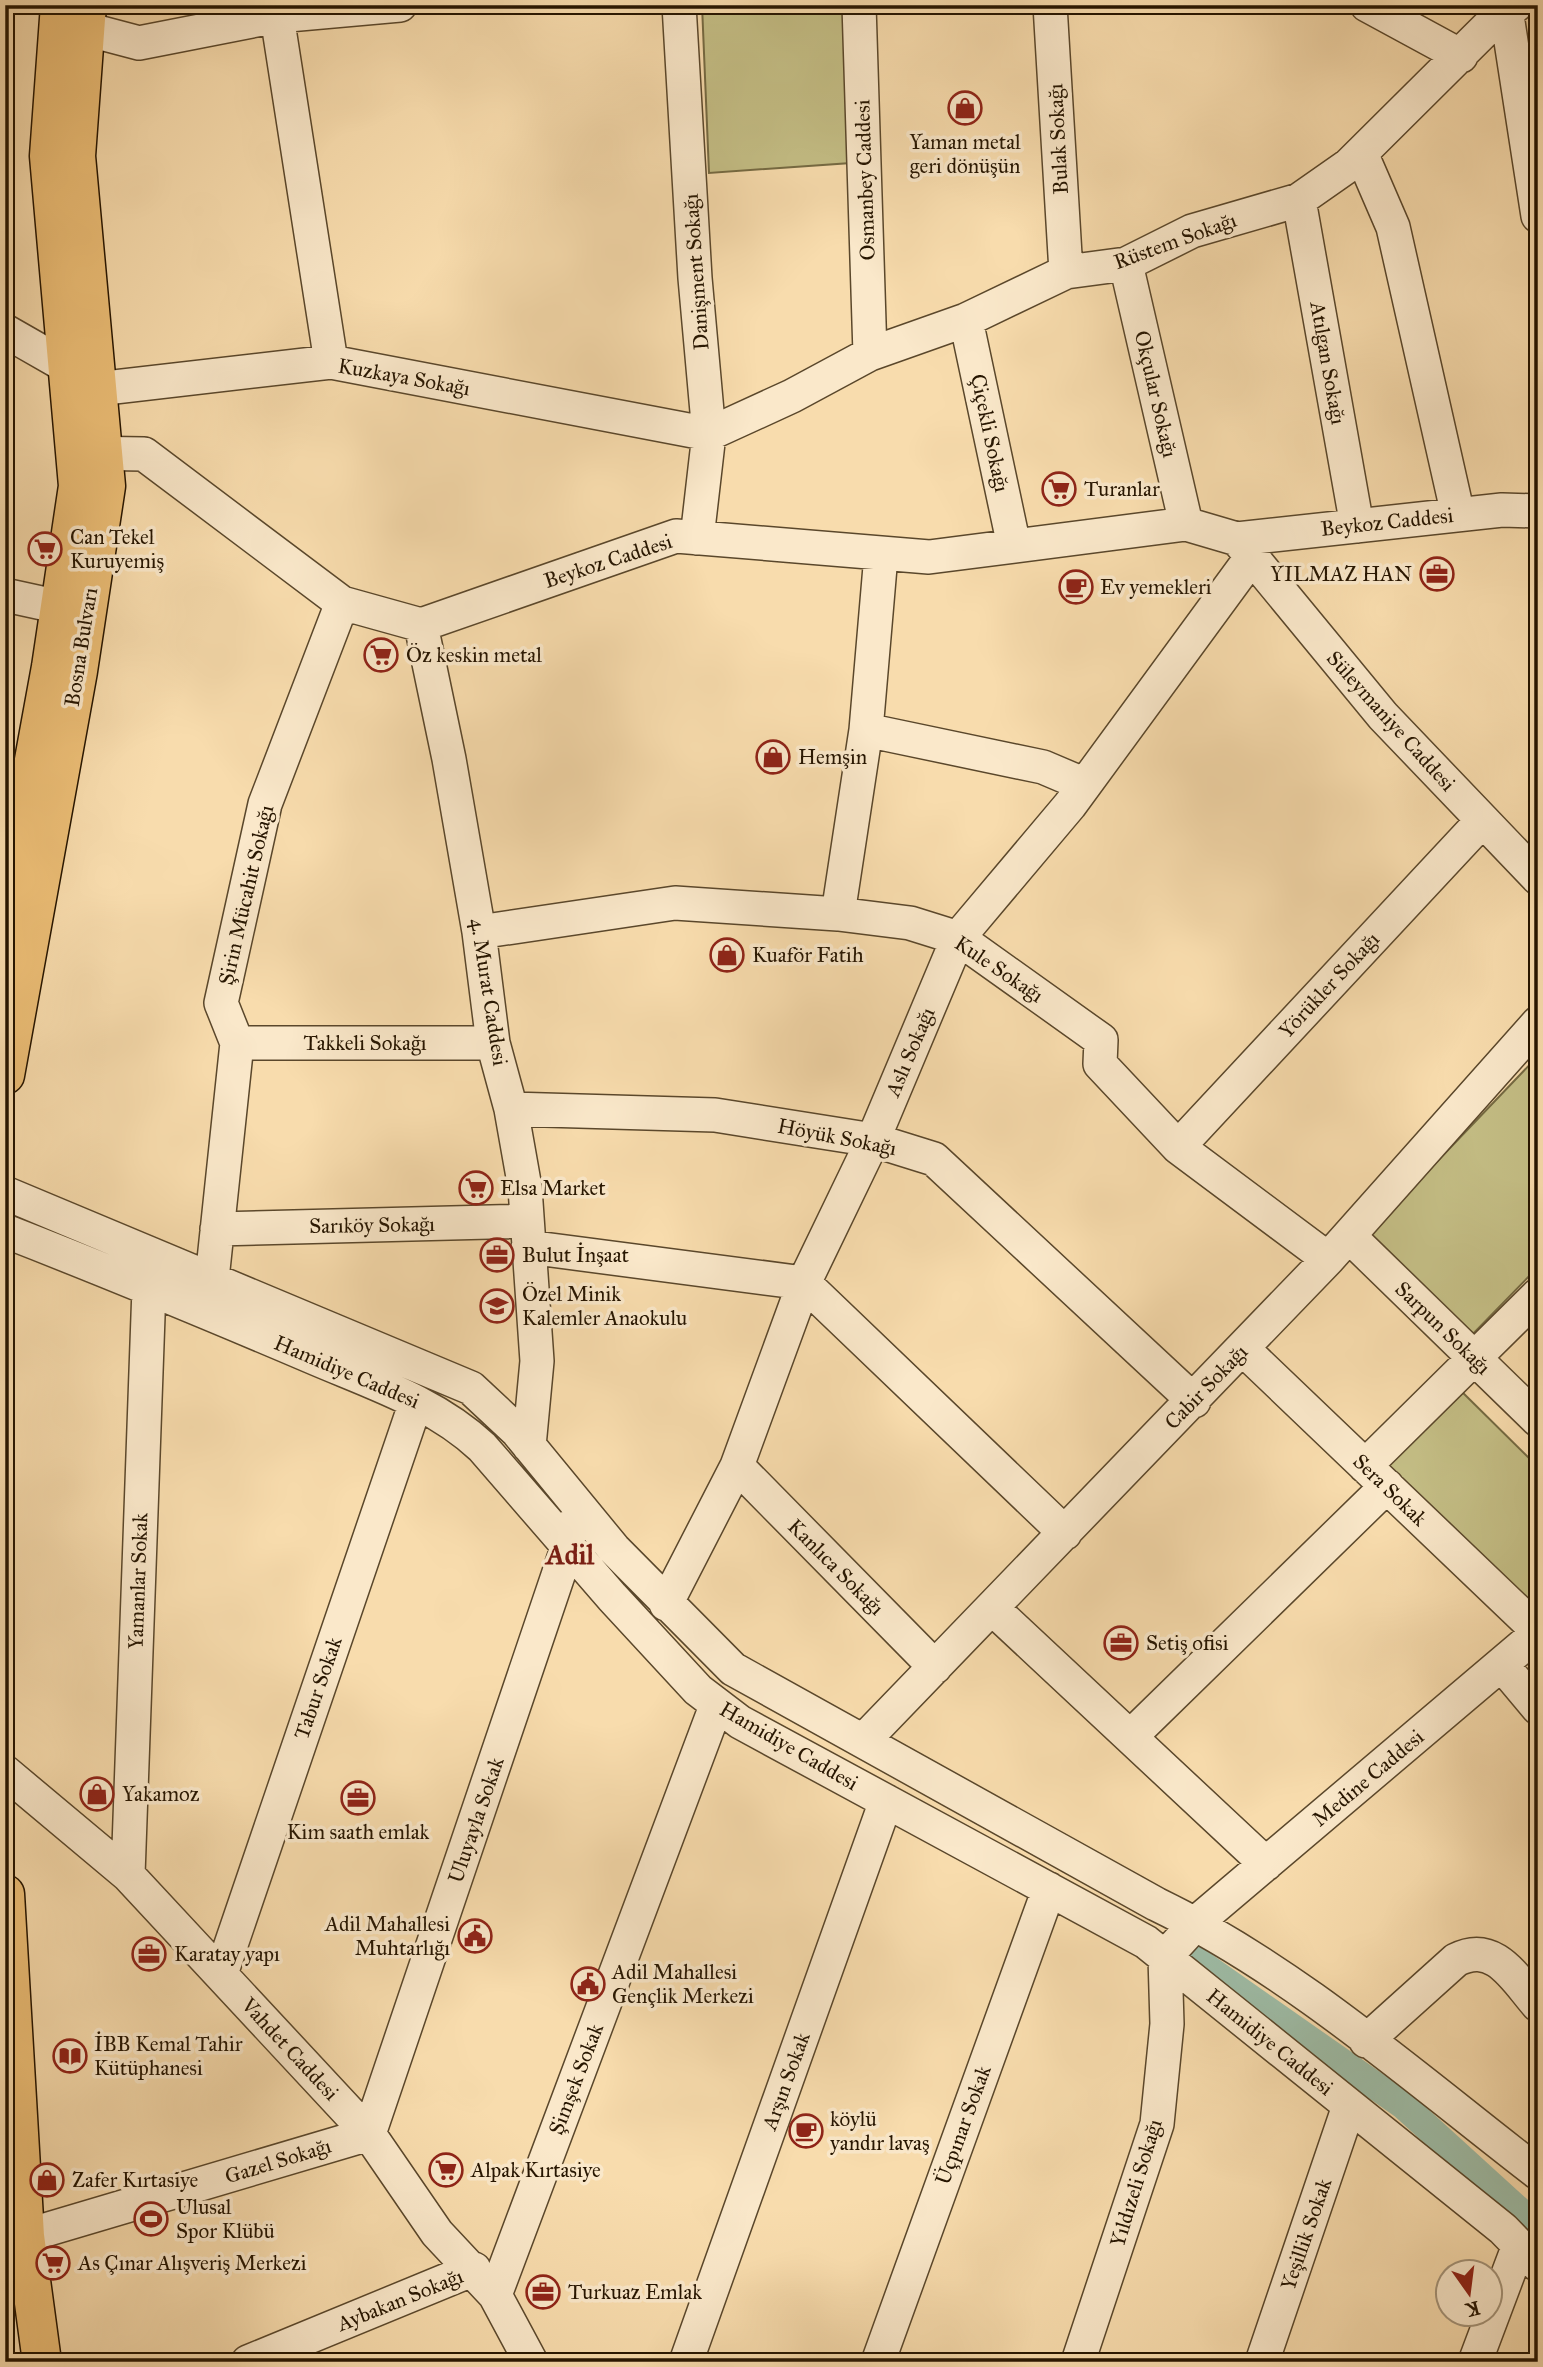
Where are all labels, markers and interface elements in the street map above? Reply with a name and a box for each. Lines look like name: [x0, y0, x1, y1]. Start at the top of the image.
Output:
street label: Bulak Sokağı: [1042, 83, 1074, 195]
shop icon: Yaman metal geri dönüşün: [946, 89, 984, 127]
street label: Osmanbey Caddesi: [849, 99, 881, 261]
place label: Yaman metal geri dönüşün: [909, 129, 1021, 179]
street label: Danişment Sokağı: [678, 193, 714, 351]
street label: Rüstem Sokağı: [1110, 207, 1240, 275]
street label: Atılgan Sokağı: [1304, 299, 1352, 427]
street label: Okçular Sokağı: [1129, 328, 1183, 460]
street label: Kuzkaya Sokağı: [336, 353, 472, 401]
street label: Çiçekli Sokağı: [965, 372, 1015, 495]
supermarket icon: Turanlar: [1040, 470, 1078, 508]
place label: Turanlar: [1084, 476, 1160, 502]
street label: Beykoz Caddesi: [1319, 502, 1455, 542]
place label: Can Tekel Kuruyemiş: [70, 524, 164, 574]
street label: Beykoz Caddesi: [541, 528, 676, 594]
supermarket icon: Can Tekel Kuruyemiş: [26, 530, 64, 568]
office icon: YILMAZ HAN: [1418, 555, 1456, 593]
place label: YILMAZ HAN: [1270, 561, 1412, 587]
cafe icon: Ev yemekleri: [1057, 568, 1095, 606]
place label: Ev yemekleri: [1100, 574, 1212, 600]
street label: Bosna Bulvarı: [59, 585, 103, 708]
supermarket icon: Öz keskin metal: [362, 636, 400, 674]
place label: Öz keskin metal: [406, 642, 542, 668]
street label: Süleymaniye Caddesi: [1321, 645, 1461, 797]
shop icon: Hemşin: [754, 738, 792, 776]
place label: Hemşin: [798, 744, 867, 770]
street label: Şirin Mücahit Sokağı: [213, 802, 279, 988]
street label: 4. Murat Caddesi: [465, 916, 514, 1068]
street label: Yörükler Sokağı: [1273, 926, 1385, 1044]
street label: Kule Sokağı: [950, 930, 1049, 1008]
shop icon: Kuaför Fatih: [708, 936, 746, 974]
place label: Kuaför Fatih: [752, 942, 864, 968]
street label: Aslı Sokağı: [879, 1003, 941, 1102]
street label: Takkeli Sokağı: [304, 1030, 427, 1056]
street label: Höyük Sokağı: [775, 1113, 899, 1161]
supermarket icon: Elsa Market: [457, 1169, 495, 1207]
place label: Elsa Market: [500, 1175, 606, 1201]
street label: Sarıköy Sokağı: [309, 1211, 435, 1239]
office icon: Bulut İnşaat: [478, 1236, 516, 1274]
place label: Bulut İnşaat: [522, 1242, 630, 1268]
street label: Sarpun Sokağı: [1390, 1276, 1497, 1380]
place label: Özel Minik Kalemler Anaokulu: [522, 1281, 687, 1331]
school or university icon: Özel Minik Kalemler Anaokulu: [478, 1287, 516, 1325]
street label: Hamidiye Caddesi: [270, 1330, 424, 1414]
street label: Cabir Sokağı: [1159, 1339, 1253, 1435]
street label: Sera Sokak: [1347, 1448, 1433, 1532]
street label: Yamanlar Sokak: [123, 1512, 153, 1650]
street label: Kanlıca Sokağı: [782, 1513, 890, 1621]
district label: Adil: [544, 1537, 594, 1572]
office icon: Setiş ofisi: [1102, 1624, 1140, 1662]
place label: Setiş ofisi: [1146, 1630, 1229, 1656]
street label: Tabur Sokak: [288, 1633, 348, 1743]
street label: Hamidiye Caddesi: [715, 1696, 863, 1796]
street label: Medine Caddesi: [1307, 1724, 1429, 1832]
street label: Uluyayla Sokak: [442, 1753, 510, 1886]
shop icon: Yakamoz: [78, 1775, 116, 1813]
office icon: Kim saath emlak: [339, 1779, 377, 1817]
place label: Yakamoz: [122, 1781, 200, 1807]
place label: Kim saath emlak: [287, 1819, 430, 1845]
place label: Adil Mahallesi Muhtarlığı: [324, 1911, 450, 1961]
public building icon: Adil Mahallesi Muhtarlığı: [456, 1917, 494, 1955]
office icon: Karatay yapı: [130, 1935, 168, 1973]
place label: Karatay yapı: [174, 1941, 280, 1967]
place label: Adil Mahallesi Gençlik Merkezi: [611, 1959, 754, 2009]
public building icon: Adil Mahallesi Gençlik Merkezi: [569, 1965, 607, 2003]
street label: Hamidiye Caddesi: [1201, 1983, 1339, 2101]
street label: Vahdet Caddesi: [235, 1991, 344, 2106]
street label: Şimşek Sokak: [543, 2019, 609, 2138]
street label: Arşın Sokak: [756, 2028, 816, 2135]
place label: İBB Kemal Tahir Kütüphanesi: [94, 2031, 243, 2081]
library icon: İBB Kemal Tahir Kütüphanesi: [51, 2037, 89, 2075]
street label: Üçpınar Sokak: [929, 2061, 997, 2188]
place label: köylü yandır lavaş: [830, 2106, 930, 2156]
cafe icon: köylü yandır lavaş: [787, 2112, 825, 2150]
street label: Yıldızeli Sokağı: [1104, 2116, 1168, 2250]
street label: Gazel Sokağı: [222, 2132, 334, 2189]
supermarket icon: Alpak Kırtasiye: [427, 2151, 465, 2189]
place label: Alpak Kırtasiye: [470, 2157, 601, 2183]
shop icon: Zafer Kırtasiye: [28, 2161, 66, 2199]
place label: Zafer Kırtasiye: [72, 2167, 199, 2193]
street label: Yeşillik Sokak: [1275, 2174, 1337, 2293]
place label: Ulusal Spor Klübü: [176, 2194, 275, 2244]
sports icon: Ulusal Spor Klübü: [132, 2200, 170, 2238]
supermarket icon: As Çınar Alışveriş Merkezi: [34, 2244, 72, 2282]
place label: As Çınar Alışveriş Merkezi: [77, 2250, 307, 2276]
north arrow: [1434, 2258, 1504, 2328]
street label: Aybakan Sokağı: [332, 2263, 467, 2337]
office icon: Turkuaz Emlak: [524, 2273, 562, 2311]
place label: Turkuaz Emlak: [568, 2279, 702, 2305]
text: K: [1462, 2296, 1482, 2322]

